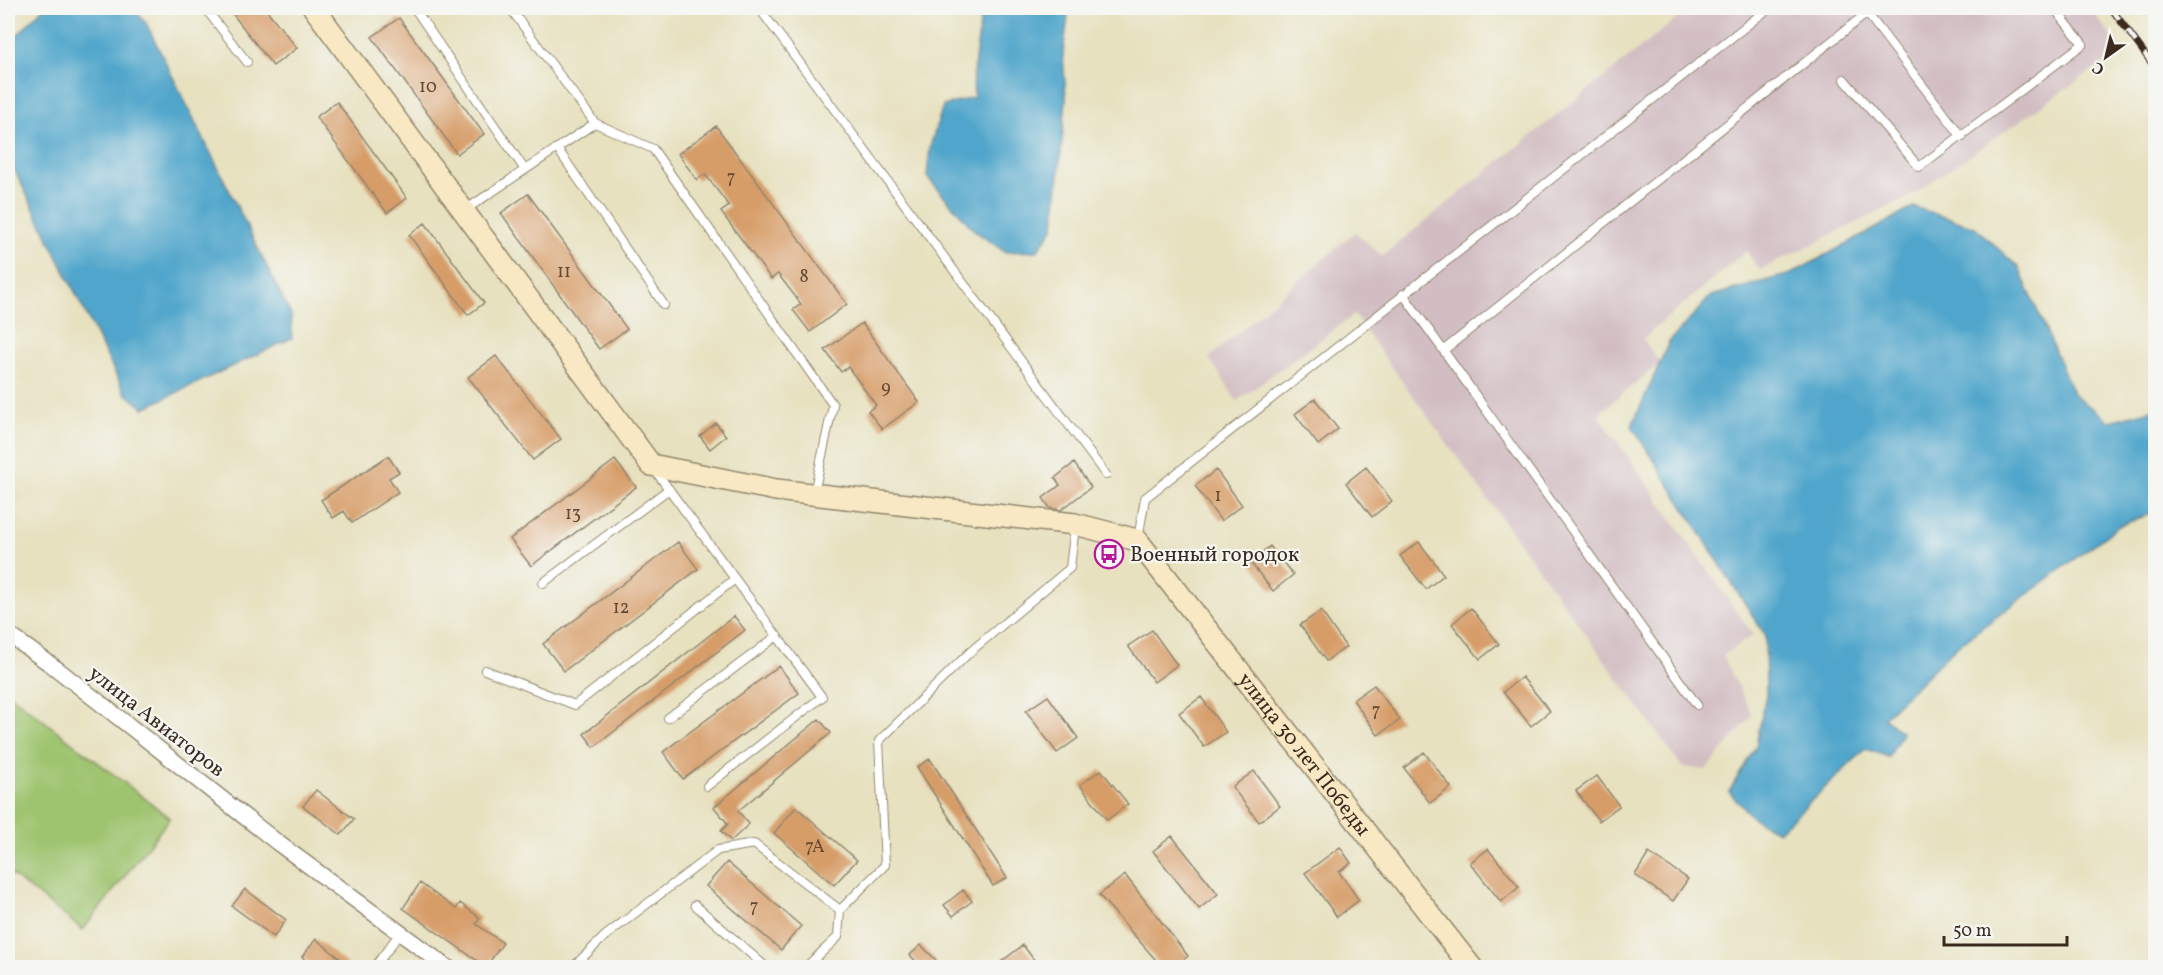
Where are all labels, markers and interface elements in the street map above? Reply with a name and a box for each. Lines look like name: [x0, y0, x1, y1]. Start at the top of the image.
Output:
north arrow: [2076, 27, 2136, 87]
text: С: [2088, 56, 2109, 80]
house number: 10: [419, 75, 437, 100]
house number: 7: [727, 166, 735, 191]
house number: 11: [557, 260, 571, 285]
house number: 8: [799, 265, 809, 290]
house number: 9: [881, 376, 891, 401]
house number: 1: [1215, 484, 1221, 509]
house number: 13: [565, 502, 581, 527]
bus stop icon: Военный городок: [1093, 538, 1125, 570]
place label: Военный городок: [1130, 541, 1299, 570]
house number: 12: [613, 596, 629, 621]
street label: улица Авиаторов: [82, 660, 230, 785]
street label: улица 30 лет Победы: [1230, 667, 1377, 843]
house number: 7: [1372, 699, 1380, 724]
house number: 7А: [805, 835, 825, 860]
house number: 7: [750, 895, 758, 920]
scale bar: [1944, 909, 2067, 947]
text: 50 m: [1953, 919, 1992, 944]

